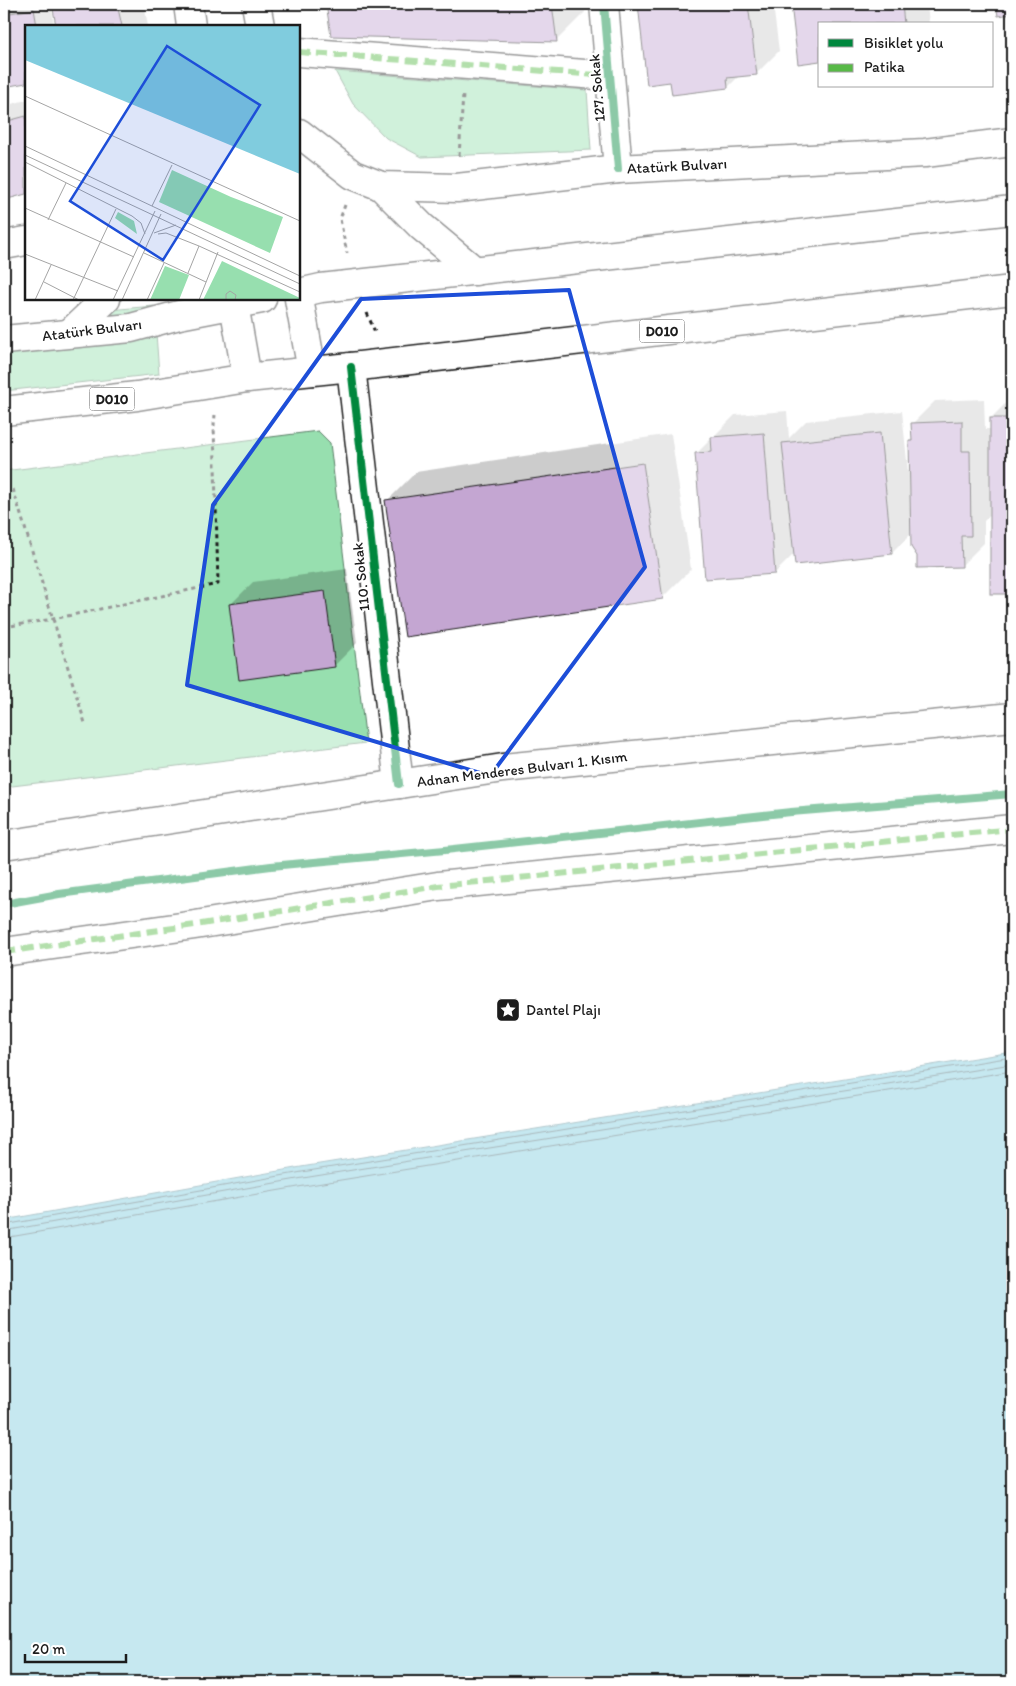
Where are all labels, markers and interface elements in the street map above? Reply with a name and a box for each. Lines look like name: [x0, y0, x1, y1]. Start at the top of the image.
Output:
legend: [818, 22, 994, 88]
inset map: [25, 25, 300, 300]
text: Bisiklet yolu: [864, 34, 943, 52]
street label: 127. Sokak: [585, 53, 609, 123]
text: Patika: [864, 58, 905, 76]
street label: Atatürk Bulvarı: [626, 154, 728, 178]
street label: Atatürk Bulvarı: [41, 315, 143, 345]
road number: D010: [640, 320, 684, 342]
road number: D010: [90, 388, 134, 410]
street label: 110. Sokak: [348, 541, 374, 612]
street label: Adnan Menderes Bulvarı 1. Kısım: [416, 747, 629, 791]
place icon: Dantel Plajı: [495, 997, 521, 1023]
place label: Dantel Plajı: [526, 1001, 601, 1019]
scale bar: [25, 1631, 126, 1663]
text: 20 m: [32, 1640, 66, 1658]

